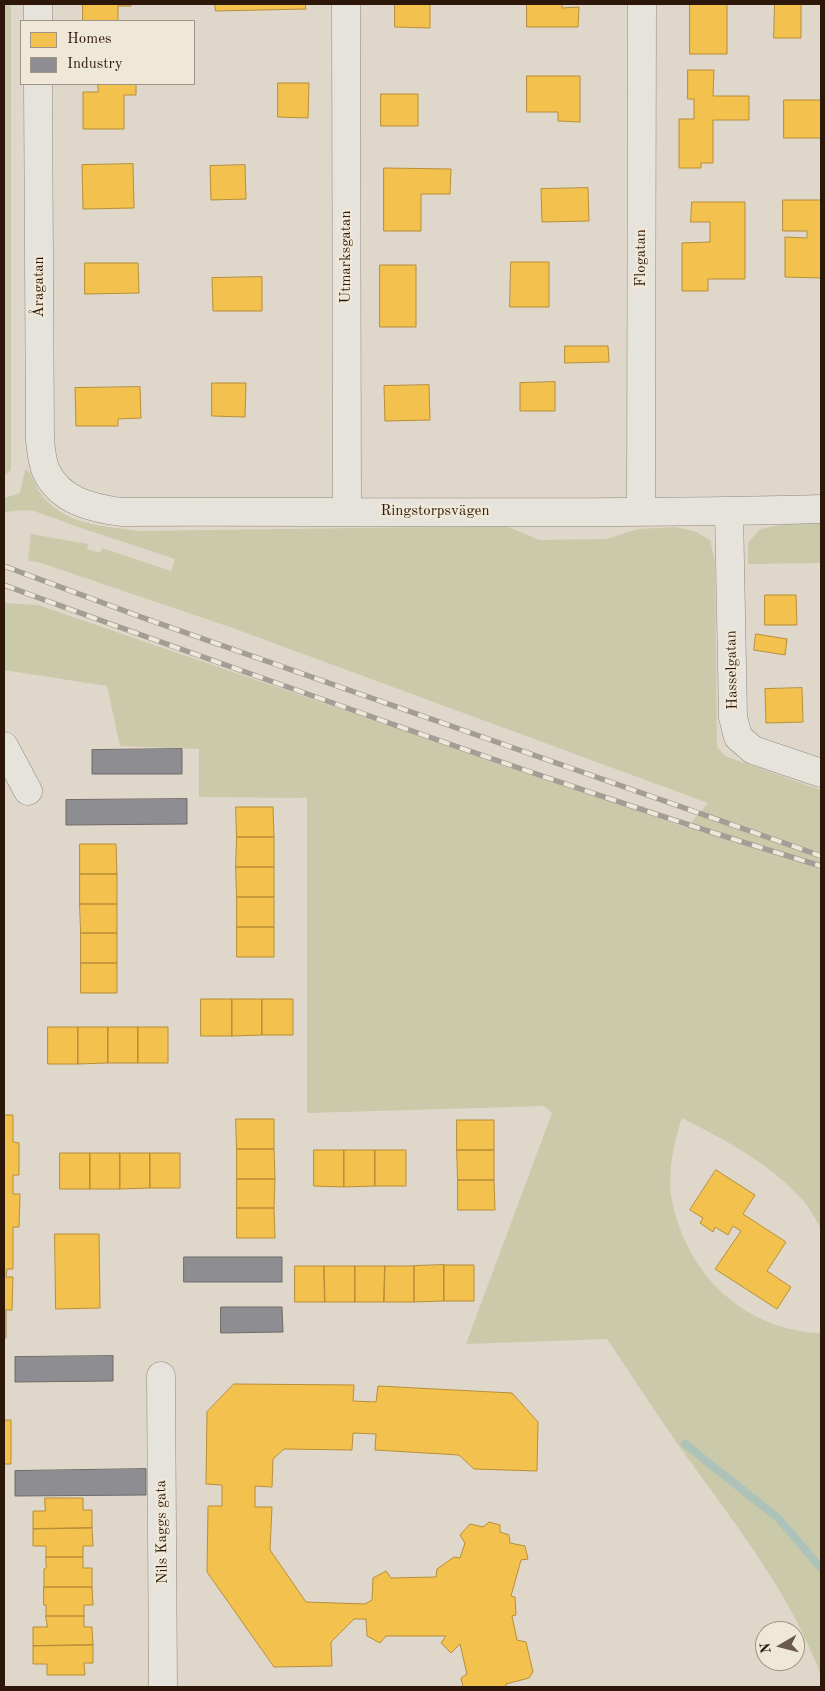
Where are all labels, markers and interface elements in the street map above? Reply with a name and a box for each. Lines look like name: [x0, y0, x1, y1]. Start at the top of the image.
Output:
legend: [20, 20, 195, 85]
text: Homes: [67, 32, 112, 47]
text: Industry: [67, 57, 123, 72]
street label: Utmarksgatan: [337, 211, 355, 303]
street label: Flogatan: [632, 229, 650, 287]
street label: Åragatan: [30, 256, 48, 318]
street label: Ringstorpsvägen: [380, 502, 490, 520]
street label: Hasselgatan: [722, 630, 742, 710]
street label: Nils Kaggs gata: [152, 1480, 172, 1584]
north arrow: [755, 1621, 805, 1671]
text: N: [758, 1642, 774, 1654]

